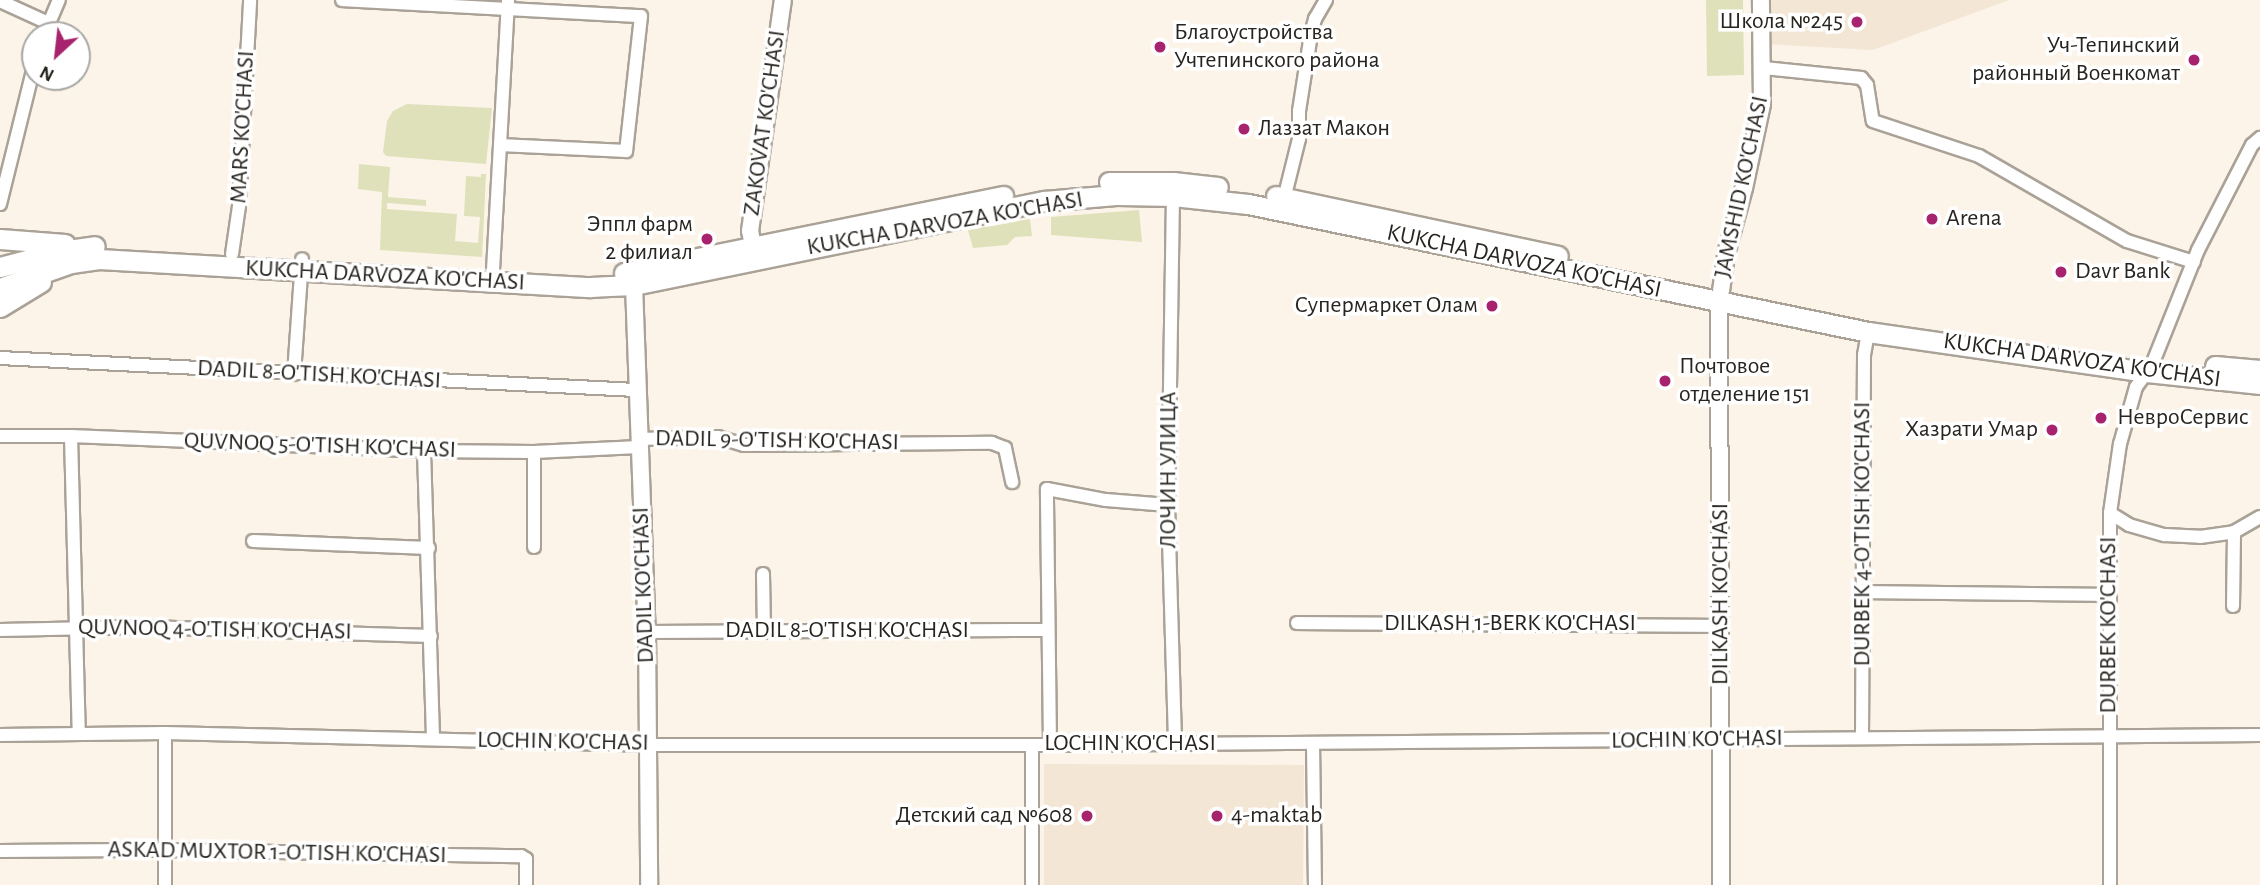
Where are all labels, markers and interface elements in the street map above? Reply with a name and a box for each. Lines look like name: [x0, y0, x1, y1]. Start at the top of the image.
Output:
place label: Школа №245: [1719, 8, 1843, 36]
marker: Школа №245: [1849, 14, 1865, 30]
place label: Благоустройства Учтепинского района: [1174, 19, 1380, 75]
north arrow: [21, 21, 91, 91]
street label: ZAKOVAT KO'CHASI: [738, 28, 792, 218]
place label: Уч-Тепинский районный Военкомат: [1972, 32, 2180, 88]
marker: Благоустройства Учтепинского района: [1152, 39, 1168, 55]
street label: MARS KO'CHASI: [225, 50, 261, 204]
marker: Уч-Тепинский районный Военкомат: [2186, 52, 2202, 68]
text: N: [37, 62, 57, 85]
street label: JAMSHID KO'CHASI: [1709, 93, 1775, 281]
place label: Лаззат Макон: [1258, 115, 1390, 143]
marker: Лаззат Макон: [1236, 121, 1252, 137]
street label: KUKCHA DARVOZA KO'CHASI: [805, 186, 1085, 262]
place label: Arena: [1946, 205, 2002, 233]
place label: Эппл фарм 2 филиал: [587, 211, 693, 267]
marker: Arena: [1924, 211, 1940, 227]
street label: KUKCHA DARVOZA KO'CHASI: [1384, 219, 1664, 305]
marker: Эппл фарм 2 филиал: [699, 231, 715, 247]
street label: KUKCHA DARVOZA KO'CHASI: [245, 254, 525, 298]
place label: Davr Bank: [2075, 258, 2170, 286]
marker: Davr Bank: [2053, 264, 2069, 280]
place label: Супермаркет Олам: [1295, 292, 1478, 320]
marker: Супермаркет Олам: [1484, 298, 1500, 314]
street label: KUKCHA DARVOZA KO'CHASI: [1941, 327, 2223, 395]
place label: Почтовое отделение 151: [1679, 353, 1811, 409]
street label: DADIL 8-O'TISH KO'CHASI: [196, 354, 442, 396]
marker: Почтовое отделение 151: [1657, 373, 1673, 389]
street label: ЛОЧИН УЛИЦА: [1155, 392, 1183, 548]
street label: DURBEK 4-O'TISH KO'CHASI: [1849, 402, 1877, 666]
place label: НевроСервис: [2117, 404, 2249, 432]
marker: НевроСервис: [2091, 408, 2111, 428]
place label: Хазрати Умар: [1905, 416, 2038, 444]
marker: Хазрати Умар: [2044, 422, 2060, 438]
street label: DADIL 9-O'TISH KO'CHASI: [655, 424, 899, 458]
street label: QUVNOQ 5-O'TISH KO'CHASI: [183, 427, 457, 465]
street label: DILKASH KO'CHASI: [1707, 503, 1735, 685]
street label: DADIL KO'CHASI: [627, 506, 661, 664]
street label: DURBEK KO'CHASI: [2095, 536, 2123, 714]
street label: DILKASH 1-BERK KO'CHASI: [1384, 610, 1636, 638]
street label: QUVNOQ 4-O'TISH KO'CHASI: [78, 613, 352, 647]
street label: DADIL 8-O'TISH KO'CHASI: [725, 617, 969, 645]
street label: LOCHIN KO'CHASI: [1611, 724, 1783, 756]
street label: LOCHIN KO'CHASI: [477, 726, 649, 758]
street label: LOCHIN KO'CHASI: [1044, 730, 1216, 758]
place label: Детский сад №608: [896, 802, 1073, 830]
place label: 4-maktab: [1231, 802, 1322, 830]
marker: Детский сад №608: [1079, 808, 1095, 824]
marker: 4-maktab: [1209, 808, 1225, 824]
street label: ASKAD MUXTOR 1-O'TISH KO'CHASI: [107, 836, 447, 870]

